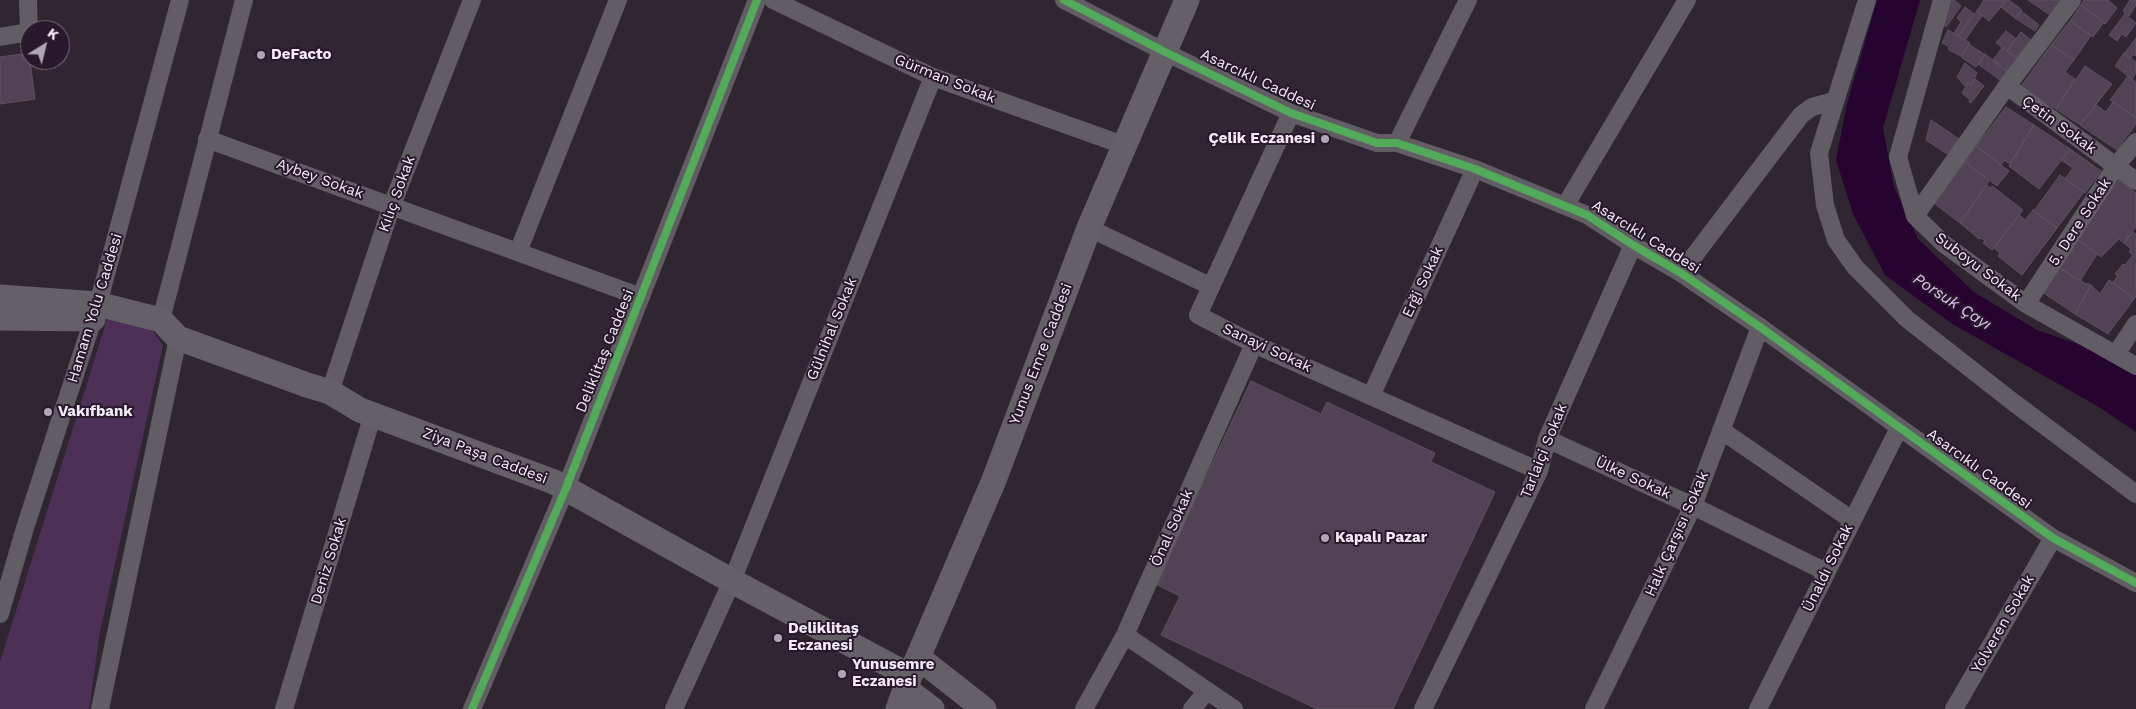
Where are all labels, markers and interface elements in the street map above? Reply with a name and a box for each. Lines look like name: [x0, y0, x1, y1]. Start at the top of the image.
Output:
north arrow: [20, 20, 70, 70]
text: K: [45, 24, 62, 43]
street label: Asarcıklı Caddesi: [1198, 45, 1318, 115]
place label: DeFacto: [271, 46, 332, 64]
marker: DeFacto: [255, 49, 267, 61]
street label: Gürman Sokak: [892, 51, 998, 107]
street label: Çetin Sokak: [2018, 92, 2100, 158]
place label: Çelik Eczanesi: [1209, 130, 1315, 148]
marker: Çelik Eczanesi: [1319, 133, 1331, 145]
street label: Kılıç Sokak: [375, 153, 419, 235]
street label: Aybey Sokak: [274, 155, 366, 203]
street label: 5. Dere Sokak: [2045, 175, 2115, 269]
street label: Asarcıklı Caddesi: [1588, 196, 1704, 278]
street label: Suboyu Sokak: [1931, 229, 2025, 305]
street label: Hamam Yolu Caddesi: [64, 231, 126, 385]
street label: Erği Sokak: [1399, 244, 1447, 320]
water label: Porsuk Çayı: [1909, 270, 1995, 334]
street label: Gülnihal Sokak: [803, 275, 861, 383]
street label: Yunus Emre Caddesi: [1006, 281, 1076, 427]
street label: Deliklitaş Caddesi: [572, 287, 638, 415]
street label: Sanayi Sokak: [1220, 320, 1314, 376]
street label: Tarlaiçi Sokak: [1517, 401, 1571, 501]
place label: Vakıfbank: [58, 403, 133, 421]
marker: Vakıfbank: [42, 406, 54, 418]
street label: Ziya Paşa Caddesi: [420, 424, 550, 488]
street label: Asarcıklı Caddesi: [1923, 425, 2035, 513]
street label: Ülke Sokak: [1592, 453, 1674, 503]
street label: Halk Çarşısı Sokak: [1641, 469, 1713, 599]
street label: Önal Sokak: [1147, 487, 1197, 569]
street label: Deniz Sokak: [307, 515, 351, 607]
street label: Ünaldı Sokak: [1799, 521, 1857, 615]
place label: Kapalı Pazar: [1335, 529, 1427, 547]
marker: Kapalı Pazar: [1319, 532, 1331, 544]
street label: Yolveren Sokak: [1968, 572, 2038, 676]
place label: Deliklitaş Eczanesi: [788, 620, 859, 655]
marker: Deliklitaş Eczanesi: [772, 632, 784, 644]
place label: Yunusemre Eczanesi: [852, 656, 934, 691]
marker: Yunusemre Eczanesi: [836, 668, 848, 680]

